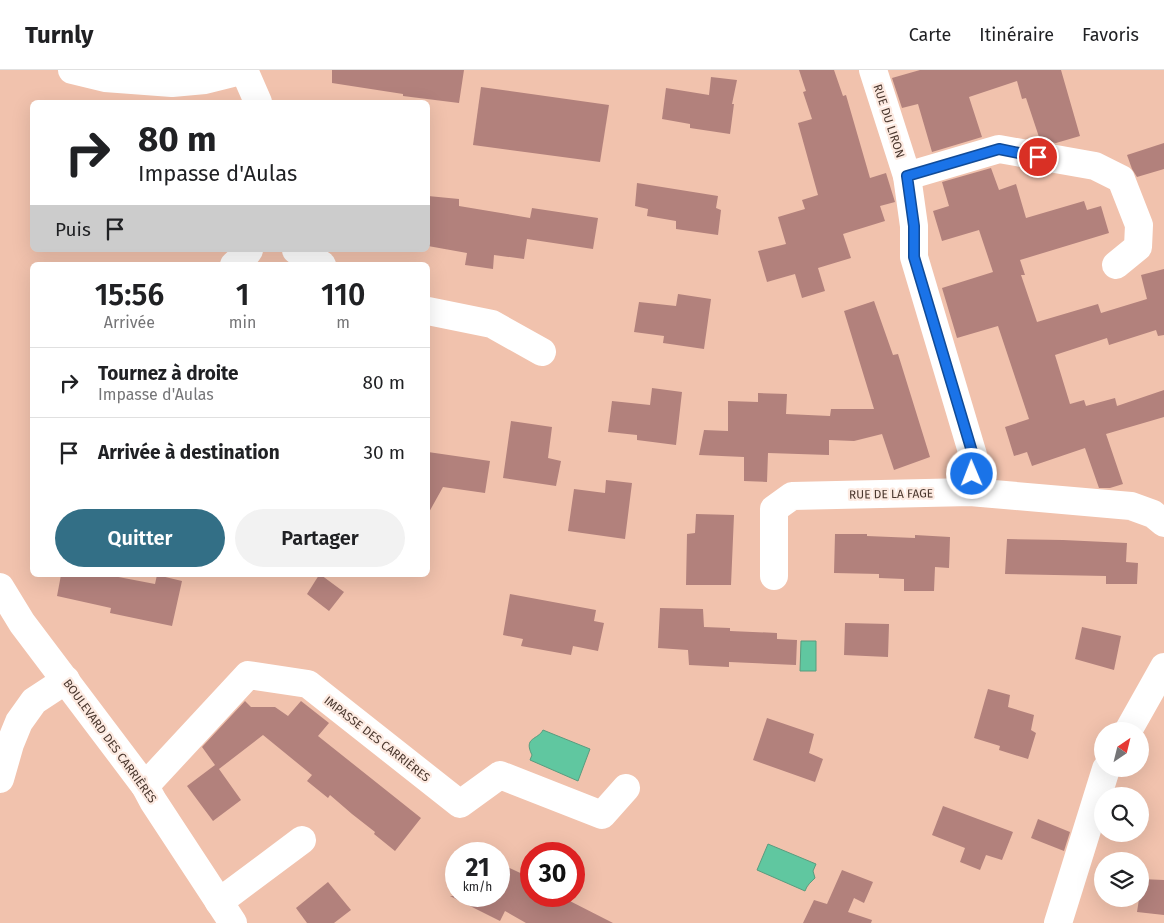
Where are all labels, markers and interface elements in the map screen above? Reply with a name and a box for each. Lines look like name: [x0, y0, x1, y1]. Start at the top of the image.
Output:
text: Turnly: [25, 21, 94, 49]
text: Carte: [909, 24, 951, 46]
text: Itinéraire: [979, 24, 1054, 46]
text: Favoris: [1082, 24, 1139, 46]
street label: RUE DU LIRON: [870, 82, 908, 160]
text: 80 m: [138, 118, 217, 160]
icon: right: [55, 120, 120, 185]
pin: [1017, 136, 1059, 178]
icon: arrive: [1024, 143, 1052, 171]
text: Impasse d'Aulas: [138, 160, 297, 187]
icon: arrive: [101, 215, 129, 243]
text: Puis: [55, 218, 91, 241]
text: 15:56: [95, 277, 164, 313]
text: 1: [236, 277, 249, 313]
text: 110: [321, 277, 365, 313]
text: Arrivée: [104, 313, 155, 332]
text: min: [229, 313, 256, 332]
text: m: [336, 313, 350, 332]
text: Tournez à droite: [98, 362, 239, 385]
icon: right: [55, 369, 83, 397]
text: 80 m: [363, 371, 405, 394]
text: Impasse d'Aulas: [98, 385, 214, 404]
icon: arrive: [55, 439, 83, 467]
text: Arrivée à destination: [98, 441, 280, 464]
text: 30 m: [364, 441, 405, 464]
position arrow: [945, 447, 997, 499]
street label: RUE DE LA FAGE: [849, 486, 933, 502]
button: Quitter: [55, 509, 225, 567]
button: Partager: [235, 509, 405, 567]
street label: BOULEVARD DES CARRIÈRES: [60, 676, 161, 806]
street label: IMPASSE DES CARRIÈRES: [321, 693, 434, 785]
north arrow: [1094, 722, 1149, 778]
map controls: [1094, 722, 1149, 907]
button: search: [1094, 787, 1149, 842]
speed limit sign: 30: [520, 842, 585, 907]
button: layers: [1094, 852, 1149, 907]
text: 21: [466, 853, 489, 883]
text: km/h: [463, 880, 492, 894]

